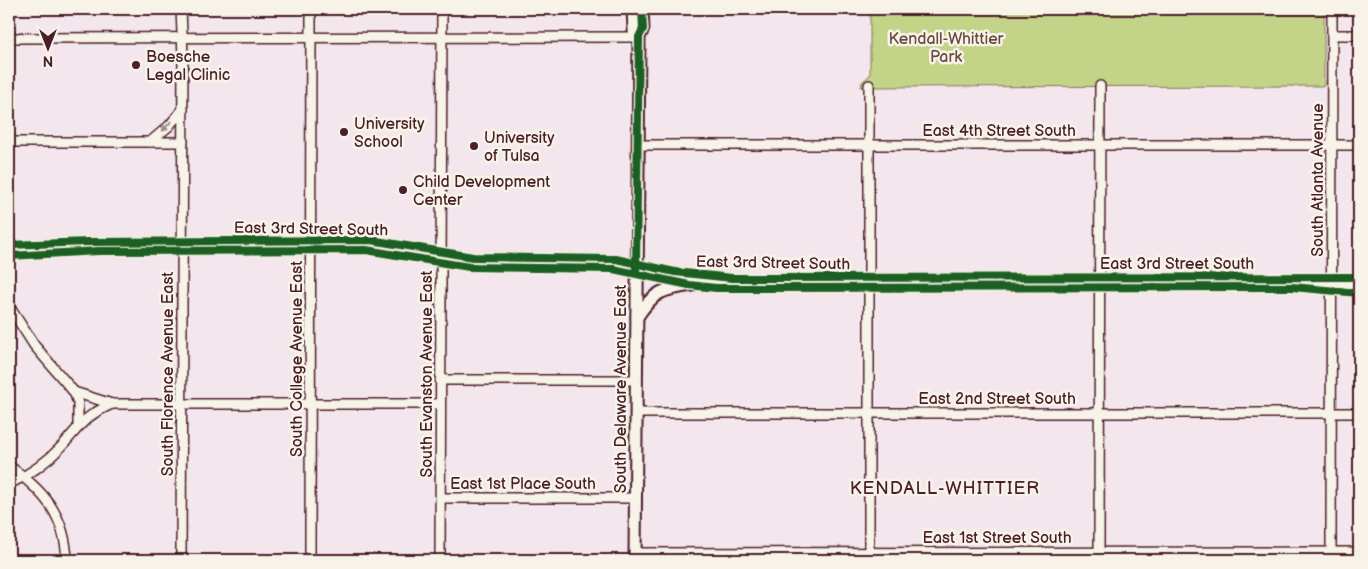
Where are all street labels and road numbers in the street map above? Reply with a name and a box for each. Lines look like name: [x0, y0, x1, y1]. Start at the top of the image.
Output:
street label: South Atlanta Avenue: [1309, 103, 1328, 257]
street label: East 4th Street South: [922, 122, 1076, 141]
street label: East 3rd Street South: [234, 219, 388, 240]
street label: East 3rd Street South: [696, 253, 850, 274]
street label: East 3rd Street South: [1100, 255, 1254, 274]
street label: South College Avenue East: [288, 261, 307, 457]
street label: South Evanston Avenue East: [418, 270, 437, 477]
street label: South Florence Avenue East: [159, 272, 178, 476]
street label: South Delaware Avenue East: [612, 285, 631, 493]
street label: East 2nd Street South: [918, 390, 1076, 409]
street label: East 1st Place South: [450, 475, 596, 494]
street label: East 1st Street South: [923, 529, 1072, 548]

